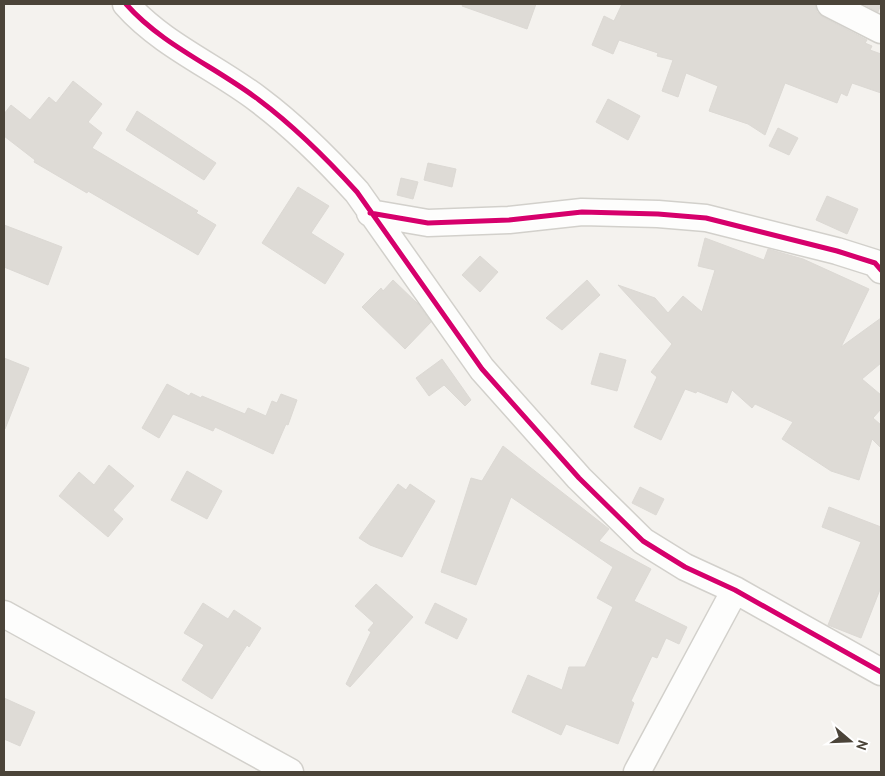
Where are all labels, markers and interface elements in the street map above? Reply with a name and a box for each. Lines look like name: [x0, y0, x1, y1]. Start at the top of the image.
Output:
north arrow: [825, 716, 875, 766]
text: N: [852, 738, 872, 753]

